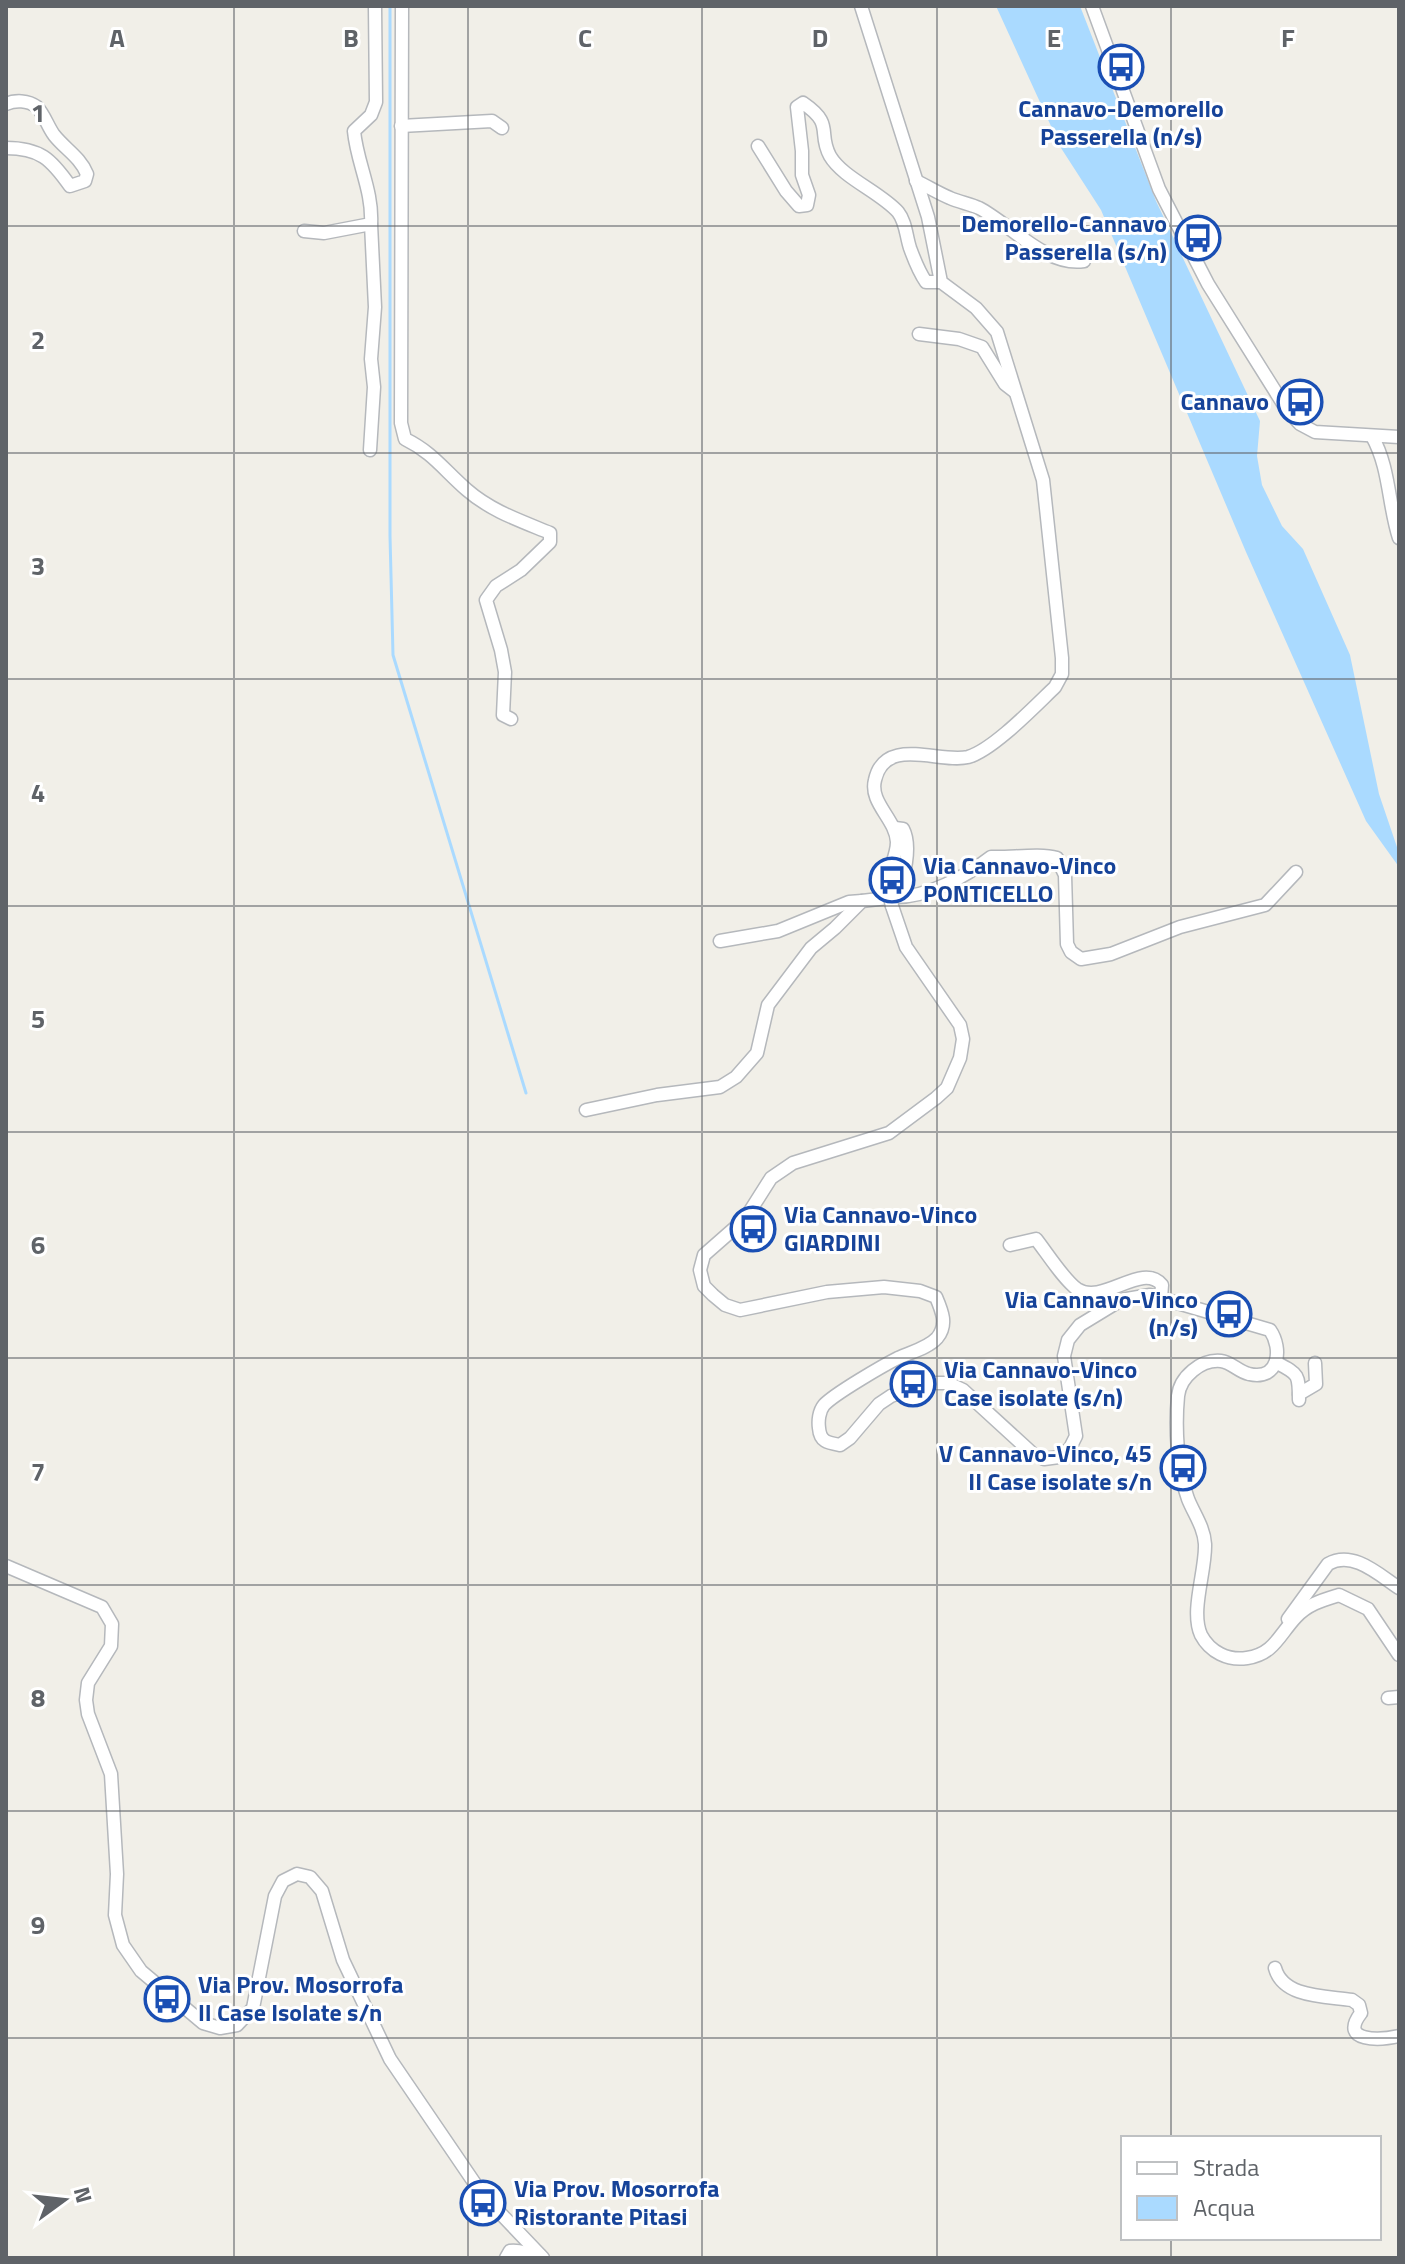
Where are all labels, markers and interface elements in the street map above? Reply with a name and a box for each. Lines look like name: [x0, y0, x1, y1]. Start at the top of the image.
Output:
text: A: [109, 18, 125, 57]
text: B: [343, 18, 359, 57]
text: C: [578, 18, 592, 57]
text: D: [812, 18, 828, 57]
text: E: [1047, 18, 1061, 57]
text: F: [1281, 18, 1295, 57]
bus stop icon: Cannavo-Demorello Passerella (n/s): [1097, 43, 1145, 91]
place label: Cannavo-Demorello Passerella (n/s): [1018, 90, 1224, 154]
text: 1: [31, 93, 45, 132]
place label: Demorello-Cannavo Passerella (s/n): [961, 205, 1167, 269]
bus stop icon: Demorello-Cannavo Passerella (s/n): [1174, 214, 1222, 262]
text: 2: [31, 320, 45, 359]
bus stop icon: Cannavo: [1276, 378, 1324, 426]
place label: Cannavo: [1180, 383, 1269, 419]
text: 3: [31, 546, 45, 585]
text: 4: [31, 773, 45, 812]
place label: Via Cannavo-Vinco PONTICELLO: [923, 847, 1116, 911]
bus stop icon: Via Cannavo-Vinco PONTICELLO: [868, 856, 916, 904]
text: 5: [31, 999, 45, 1038]
place label: Via Cannavo-Vinco GIARDINI: [784, 1196, 977, 1260]
bus stop icon: Via Cannavo-Vinco GIARDINI: [729, 1205, 777, 1253]
text: 6: [31, 1225, 45, 1264]
place label: Via Cannavo-Vinco (n/s): [1005, 1281, 1198, 1345]
bus stop icon: Via Cannavo-Vinco (n/s): [1205, 1290, 1253, 1338]
place label: Via Cannavo-Vinco Case isolate (s/n): [944, 1351, 1137, 1415]
bus stop icon: Via Cannavo-Vinco Case isolate (s/n): [889, 1360, 937, 1408]
place label: V Cannavo-Vinco, 45 II Case isolate s/n: [939, 1435, 1152, 1499]
bus stop icon: V Cannavo-Vinco, 45 II Case isolate s/n: [1159, 1444, 1207, 1492]
text: 7: [31, 1452, 45, 1491]
text: 8: [31, 1678, 45, 1717]
text: 9: [31, 1905, 45, 1944]
place label: Via Prov. Mosorrofa II Case Isolate s/n: [198, 1966, 403, 2030]
bus stop icon: Via Prov. Mosorrofa II Case Isolate s/n: [143, 1975, 191, 2023]
legend: [1121, 2136, 1381, 2240]
text: Strada: [1193, 2149, 1259, 2185]
north arrow: [24, 2160, 104, 2240]
place label: Via Prov. Mosorrofa Ristorante Pitasi: [514, 2170, 719, 2234]
bus stop icon: Via Prov. Mosorrofa Ristorante Pitasi: [459, 2179, 507, 2227]
text: N: [65, 2183, 102, 2207]
text: Acqua: [1193, 2189, 1255, 2225]

